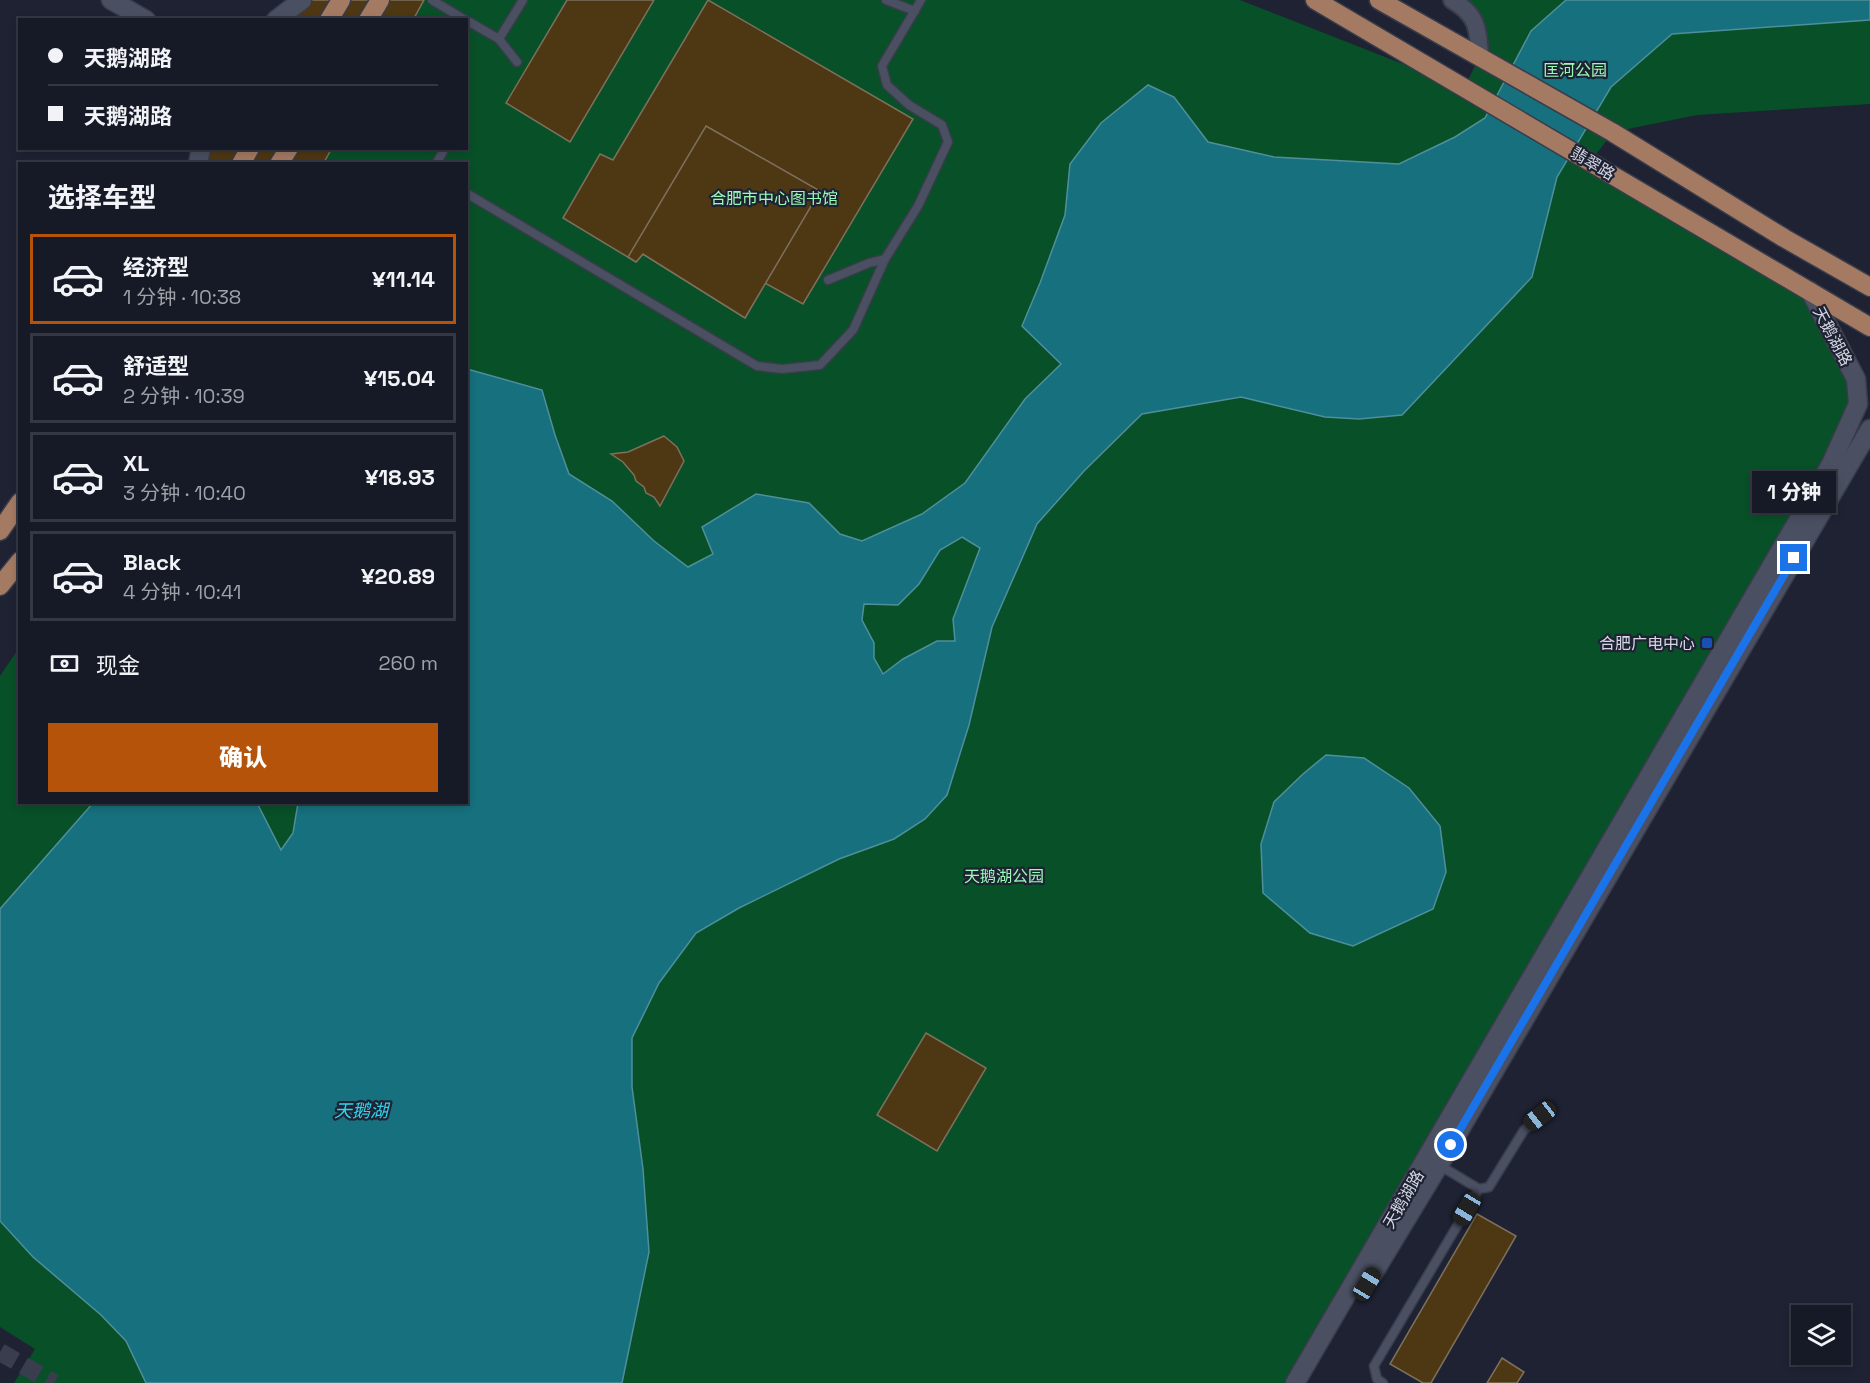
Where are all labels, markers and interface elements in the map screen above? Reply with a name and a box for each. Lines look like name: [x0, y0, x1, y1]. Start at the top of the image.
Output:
text: 天鹅湖路: [84, 44, 172, 72]
park label: 匡河公园: [1543, 60, 1607, 81]
text: 天鹅湖路: [84, 102, 172, 130]
street label: 翡翠路: [1567, 142, 1619, 185]
text: 选择车型: [48, 180, 156, 215]
park label: 合肥市中心图书馆: [710, 188, 838, 209]
icon: car: [51, 252, 105, 306]
text: 经济型: [123, 253, 189, 281]
text: ¥11.14: [372, 265, 435, 293]
text: 1 分钟 · 10:38: [123, 284, 241, 310]
street label: 天鹅湖路: [1808, 303, 1857, 369]
icon: car: [51, 351, 105, 405]
text: 舒适型: [123, 352, 189, 380]
text: ¥15.04: [364, 364, 435, 392]
text: 2 分钟 · 10:39: [123, 383, 245, 409]
text: XL: [123, 449, 149, 477]
icon: car: [51, 450, 105, 504]
text: ¥18.93: [365, 463, 435, 491]
callout: 1 分钟: [1752, 471, 1836, 513]
text: 1 分钟: [1767, 479, 1821, 505]
text: 3 分钟 · 10:40: [123, 480, 246, 506]
route end: [1780, 544, 1807, 571]
text: Black: [123, 548, 181, 576]
icon: car: [51, 549, 105, 603]
text: ¥20.89: [361, 562, 435, 590]
text: 4 分钟 · 10:41: [123, 579, 241, 605]
place label: 合肥广电中心: [1599, 633, 1695, 654]
marker: 合肥广电中心: [1700, 636, 1714, 650]
icon: cash: [48, 647, 81, 680]
text: 260 m: [379, 650, 438, 676]
text: 现金: [96, 651, 140, 679]
button: 确认: [48, 723, 438, 792]
park label: 天鹅湖公园: [964, 866, 1044, 887]
car: [1520, 1098, 1560, 1134]
water label: 天鹅湖: [334, 1099, 391, 1122]
route start: [1437, 1131, 1464, 1158]
street label: 天鹅湖路: [1378, 1166, 1429, 1232]
car: [1450, 1189, 1484, 1229]
car: [1350, 1264, 1384, 1304]
map controls: [1791, 1305, 1851, 1365]
button: layers: [1791, 1305, 1851, 1365]

